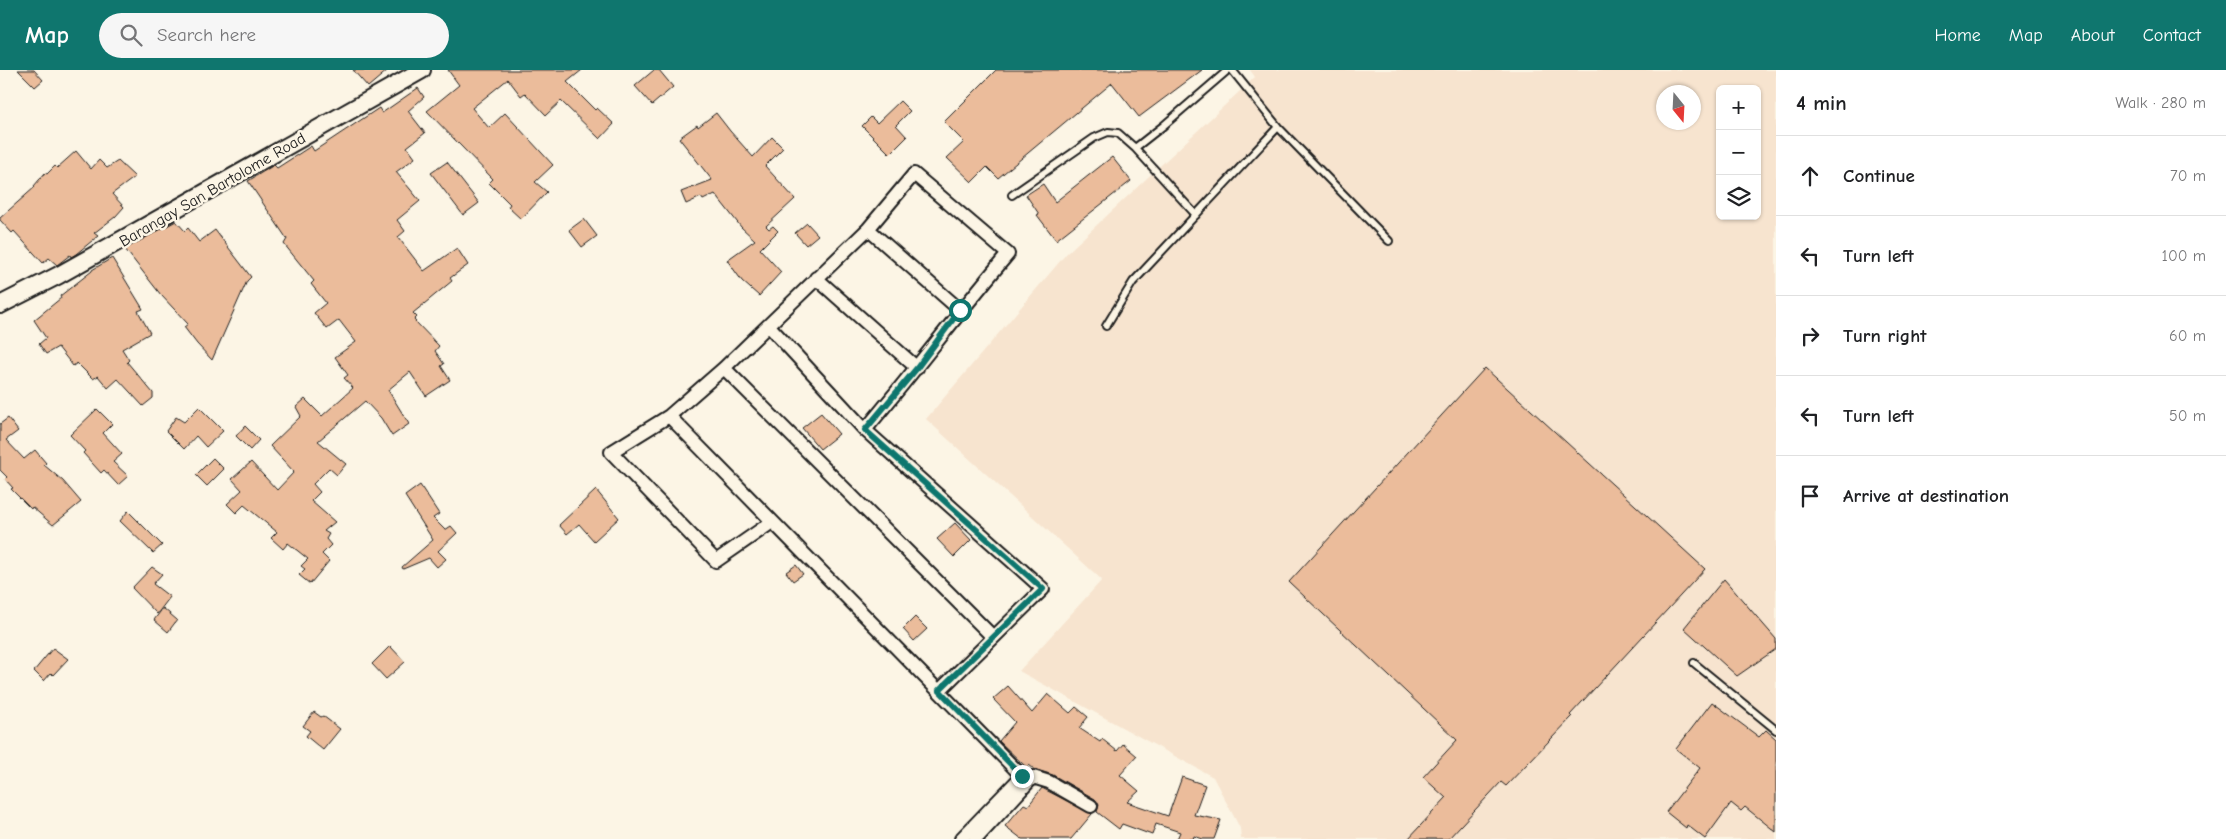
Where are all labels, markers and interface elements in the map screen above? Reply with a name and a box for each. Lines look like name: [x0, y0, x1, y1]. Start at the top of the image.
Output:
search box: [99, 13, 449, 58]
text: Map: [25, 21, 69, 49]
icon: search: [117, 21, 145, 49]
text: Search here: [157, 24, 256, 46]
text: Home: [1934, 25, 1981, 46]
text: Map: [2009, 25, 2043, 46]
text: About: [2071, 25, 2115, 46]
text: Contact: [2143, 25, 2201, 46]
north arrow: [1656, 85, 1701, 130]
map controls: [1716, 85, 1761, 220]
button: +: [1716, 85, 1761, 130]
text: 4 min: [1796, 91, 1847, 115]
text: Walk · 280 m: [2115, 94, 2206, 112]
street label: Barangay San Bartolome Road: [116, 129, 309, 251]
button: −: [1716, 130, 1761, 175]
icon: ahead: [1796, 162, 1824, 190]
text: Continue: [1843, 165, 1915, 187]
text: 70 m: [2170, 167, 2206, 185]
button: layers: [1716, 175, 1761, 220]
icon: left: [1796, 242, 1824, 270]
text: Turn left: [1843, 245, 1914, 267]
text: 100 m: [2162, 247, 2206, 265]
route start: [949, 299, 972, 322]
icon: right: [1796, 322, 1824, 350]
text: Turn right: [1843, 325, 1927, 347]
text: 60 m: [2169, 327, 2206, 345]
icon: left: [1796, 402, 1824, 430]
text: Turn left: [1843, 405, 1914, 427]
text: 50 m: [2169, 407, 2206, 425]
icon: arrive: [1796, 482, 1824, 510]
text: Arrive at destination: [1843, 485, 2009, 507]
route end: [1011, 765, 1034, 788]

